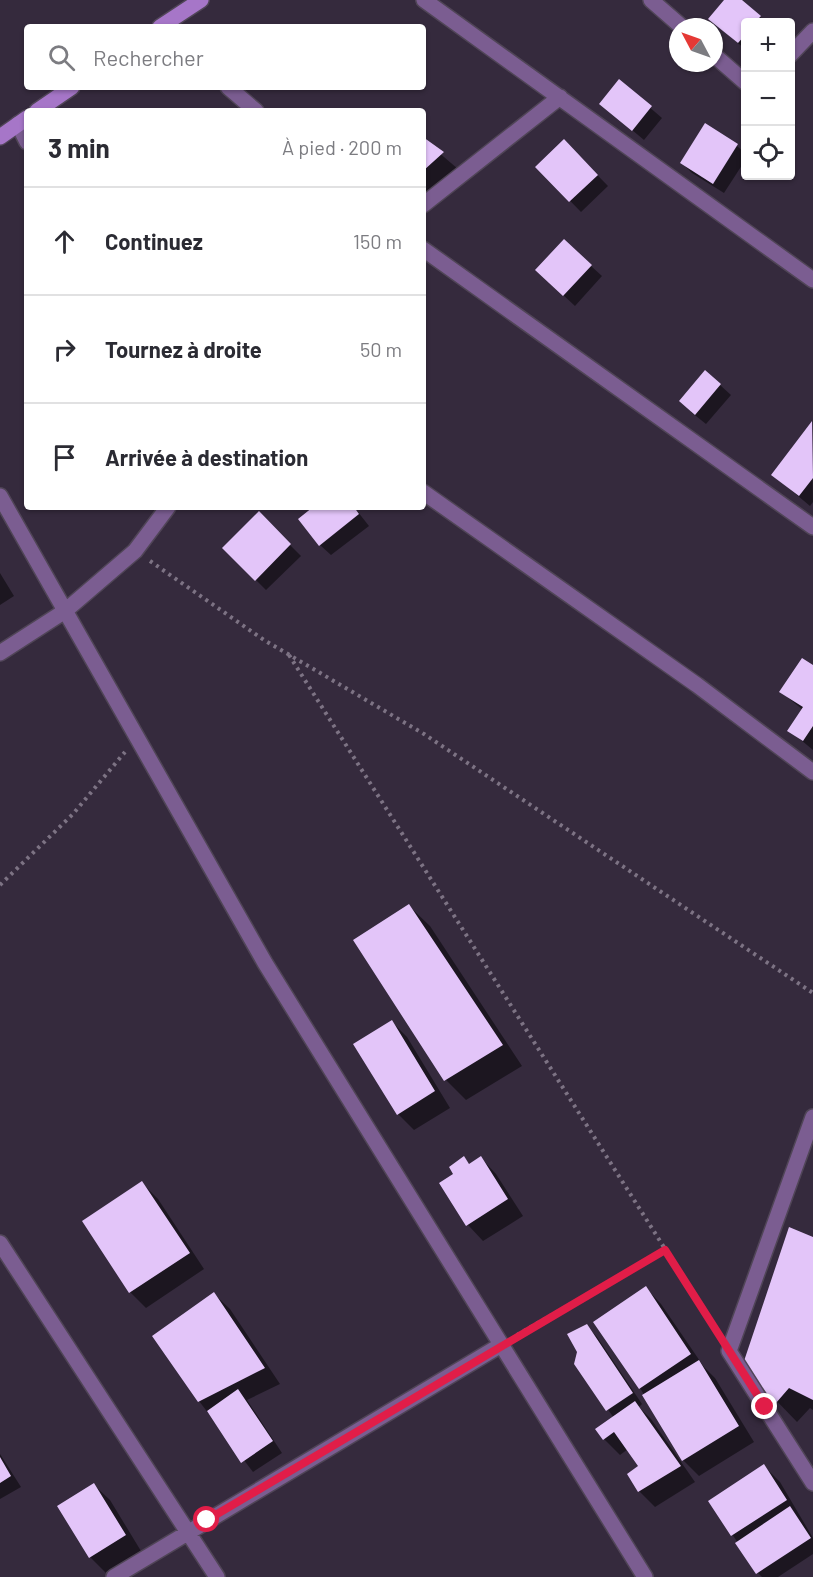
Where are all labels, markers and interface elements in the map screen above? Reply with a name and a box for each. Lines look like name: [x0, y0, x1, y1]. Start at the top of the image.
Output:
north arrow: [669, 18, 723, 72]
map controls: [741, 18, 795, 180]
button: +: [741, 18, 795, 72]
search box: [24, 24, 426, 90]
icon: search: [45, 41, 78, 74]
text: Rechercher: [93, 44, 204, 70]
button: −: [741, 72, 795, 126]
button: locate: [741, 126, 795, 180]
text: 3 min: [48, 132, 110, 163]
text: À pied · 200 m: [282, 135, 402, 159]
icon: ahead: [48, 225, 81, 258]
text: Continuez: [105, 228, 203, 254]
text: 150 m: [353, 229, 402, 253]
icon: right: [48, 333, 81, 366]
text: Tournez à droite: [105, 336, 262, 362]
text: 50 m: [360, 337, 402, 361]
icon: arrive: [48, 441, 81, 474]
text: Arrivée à destination: [105, 444, 308, 470]
route end: [751, 1393, 777, 1419]
route start: [193, 1506, 219, 1532]

